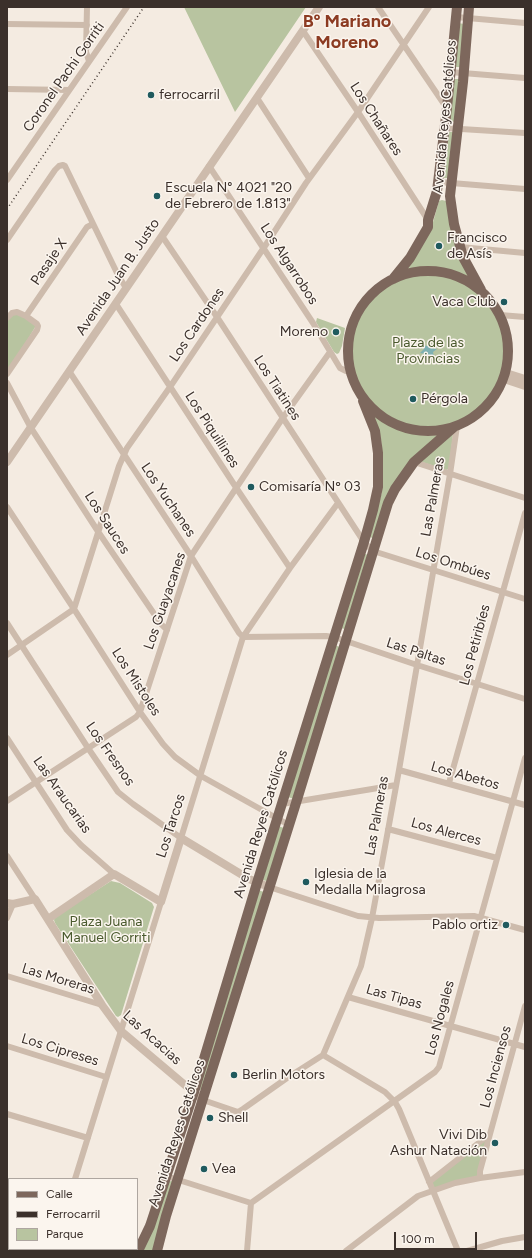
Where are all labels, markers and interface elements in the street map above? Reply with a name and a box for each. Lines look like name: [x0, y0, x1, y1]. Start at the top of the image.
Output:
district label: Bº Mariano Moreno: [303, 11, 391, 54]
street label: Coronel Pachi Gorriti: [20, 19, 108, 135]
street label: Avenida Reyes Católicos: [430, 39, 460, 195]
street label: Los Chañares: [346, 79, 406, 159]
place label: ferrocarril: [159, 87, 220, 103]
marker: ferrocarril: [146, 90, 156, 100]
place label: Escuela N° 4021 "20 de Febrero de 1.813": [165, 180, 292, 212]
marker: Escuela N° 4021 "20 de Febrero de 1.813": [152, 191, 162, 201]
street label: Avenida Juan B. Justo: [73, 215, 163, 339]
street label: Los Algarrobos: [256, 220, 322, 308]
place label: Francisco de Asís: [447, 230, 507, 262]
street label: Pasaje X: [27, 236, 71, 288]
marker: Francisco de Asís: [434, 241, 444, 251]
street label: Los Cardones: [166, 285, 228, 365]
place label: Vaca Club: [432, 294, 496, 310]
marker: Vaca Club: [499, 297, 509, 307]
place label: Moreno: [280, 324, 328, 340]
marker: Moreno: [331, 327, 341, 337]
park label: Plaza de las Provincias: [392, 335, 464, 368]
street label: Los Tiatines: [250, 352, 304, 424]
street label: Los Piquillines: [181, 389, 243, 471]
place label: Pérgola: [421, 391, 468, 407]
marker: Pérgola: [408, 394, 418, 404]
street label: Las Palmeras: [418, 456, 448, 538]
street label: Los Yuchanes: [137, 460, 199, 540]
place label: Comisaría Nº 03: [259, 479, 361, 495]
marker: Comisaría Nº 03: [246, 482, 256, 492]
street label: Los Sauces: [81, 489, 133, 557]
street label: Los Ombúes: [413, 544, 493, 584]
street label: Los Guayacanes: [140, 550, 190, 652]
street label: Los Petiribíes: [456, 603, 494, 687]
street label: Las Paltas: [384, 635, 448, 669]
street label: Los Mistoles: [108, 645, 164, 719]
street label: Los Fresnos: [82, 719, 138, 789]
street label: Avenida Reyes Católicos: [230, 748, 292, 900]
street label: Las Araucarias: [29, 753, 95, 837]
street label: Los Abetos: [429, 758, 501, 794]
street label: Las Palmeras: [362, 775, 392, 857]
street label: Los Tarcos: [153, 792, 189, 860]
street label: Los Alerces: [409, 815, 483, 849]
place label: Iglesia de la Medalla Milagrosa: [314, 866, 426, 898]
marker: Iglesia de la Medalla Milagrosa: [301, 877, 311, 887]
park label: Plaza Juana Manuel Gorriti: [62, 914, 150, 946]
place label: Pablo ortiz: [432, 917, 498, 933]
marker: Pablo ortiz: [501, 920, 511, 930]
street label: Las Moreras: [20, 960, 96, 998]
street label: Los Nogales: [422, 979, 458, 1057]
street label: Las Tipas: [364, 981, 424, 1013]
street label: Las Acacias: [119, 1007, 185, 1069]
street label: Los Inciensos: [477, 1024, 515, 1110]
street label: Los Cipreses: [19, 1030, 101, 1070]
street label: Avenida Reyes Católicos: [145, 1057, 209, 1209]
place label: Berlin Motors: [242, 1067, 325, 1083]
marker: Berlin Motors: [229, 1070, 239, 1080]
place label: Shell: [218, 1110, 248, 1126]
marker: Shell: [205, 1113, 215, 1123]
place label: Vivi Dib Ashur Natación: [390, 1127, 487, 1160]
marker: Vivi Dib Ashur Natación: [490, 1138, 500, 1148]
place label: Vea: [212, 1161, 236, 1177]
marker: Vea: [199, 1164, 209, 1174]
legend: [8, 1178, 138, 1250]
text: Calle: [46, 1187, 73, 1201]
text: Ferrocarril: [46, 1207, 100, 1221]
scale bar: [396, 1224, 479, 1250]
text: Parque: [46, 1227, 83, 1241]
text: 100 m: [401, 1232, 435, 1246]

